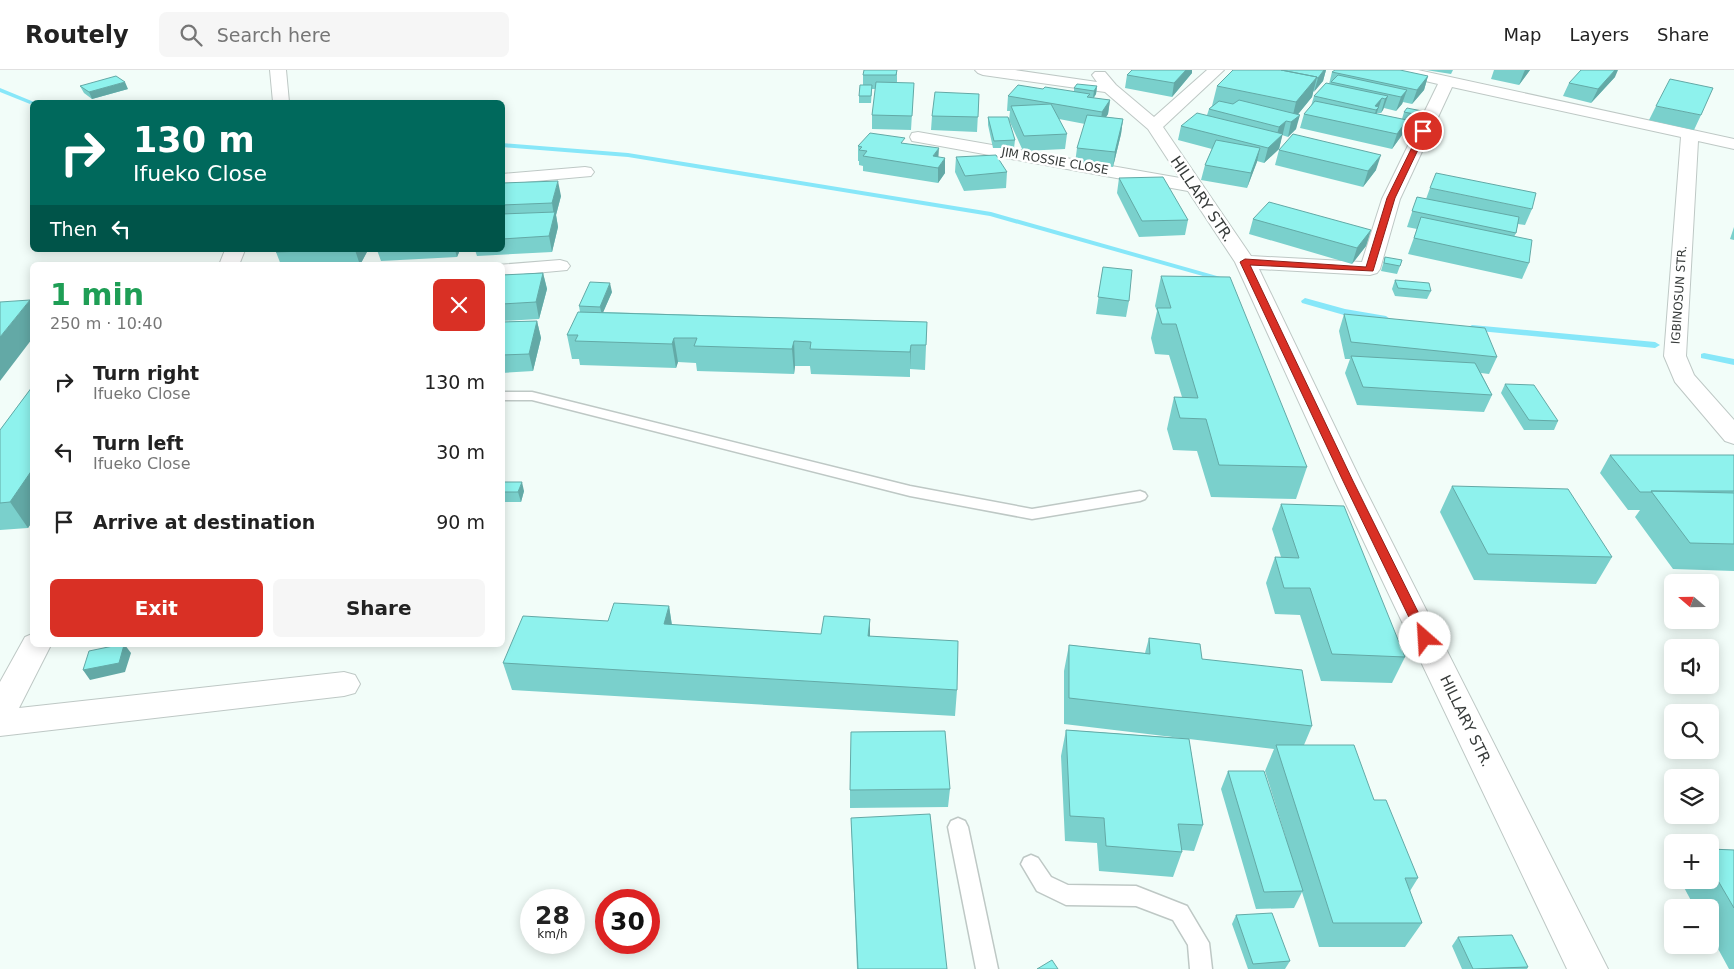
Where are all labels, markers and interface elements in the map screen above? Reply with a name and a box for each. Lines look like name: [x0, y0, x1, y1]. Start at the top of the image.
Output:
search box: [159, 12, 509, 57]
text: Routely: [25, 21, 129, 49]
icon: search: [177, 21, 205, 49]
text: Search here: [217, 24, 331, 46]
text: Map: [1503, 24, 1541, 45]
text: Layers: [1569, 24, 1629, 45]
text: Share: [1657, 24, 1709, 45]
pin: [1402, 110, 1444, 152]
icon: arrive: [1409, 117, 1437, 145]
icon: right: [50, 120, 115, 185]
text: 130 m: [133, 120, 255, 160]
street label: JIM ROSSIE CLOSE: [999, 145, 1110, 177]
street label: HILLARY STR.: [1167, 153, 1237, 245]
text: Ifueko Close: [133, 161, 267, 186]
icon: left: [107, 215, 135, 243]
text: Then: [50, 218, 97, 240]
street label: IGBINOSUN STR.: [1669, 245, 1689, 345]
text: 1 min: [50, 277, 144, 312]
button: close: [433, 279, 485, 331]
text: 250 m · 10:40: [50, 314, 163, 333]
text: Turn right: [93, 362, 199, 384]
icon: right: [50, 368, 78, 396]
text: 130 m: [424, 371, 485, 393]
text: Ifueko Close: [93, 384, 191, 403]
text: Turn left: [93, 432, 184, 454]
icon: left: [50, 438, 78, 466]
text: 30 m: [436, 441, 485, 463]
text: Ifueko Close: [93, 454, 191, 473]
icon: arrive: [50, 508, 78, 536]
text: Arrive at destination: [93, 511, 315, 533]
text: 90 m: [436, 511, 485, 533]
north arrow: [1664, 574, 1719, 629]
map controls: [1664, 574, 1719, 954]
button: Exit: [50, 579, 263, 637]
button: Share: [273, 579, 485, 637]
position arrow: [1398, 611, 1450, 663]
button: sound: [1664, 639, 1719, 694]
street label: HILLARY STR.: [1436, 672, 1496, 770]
button: search: [1664, 704, 1719, 759]
button: layers: [1664, 769, 1719, 824]
button: +: [1664, 834, 1719, 889]
speed limit sign: 30: [595, 889, 660, 954]
button: −: [1664, 899, 1719, 954]
text: 28: [535, 901, 570, 930]
text: km/h: [537, 927, 568, 941]

